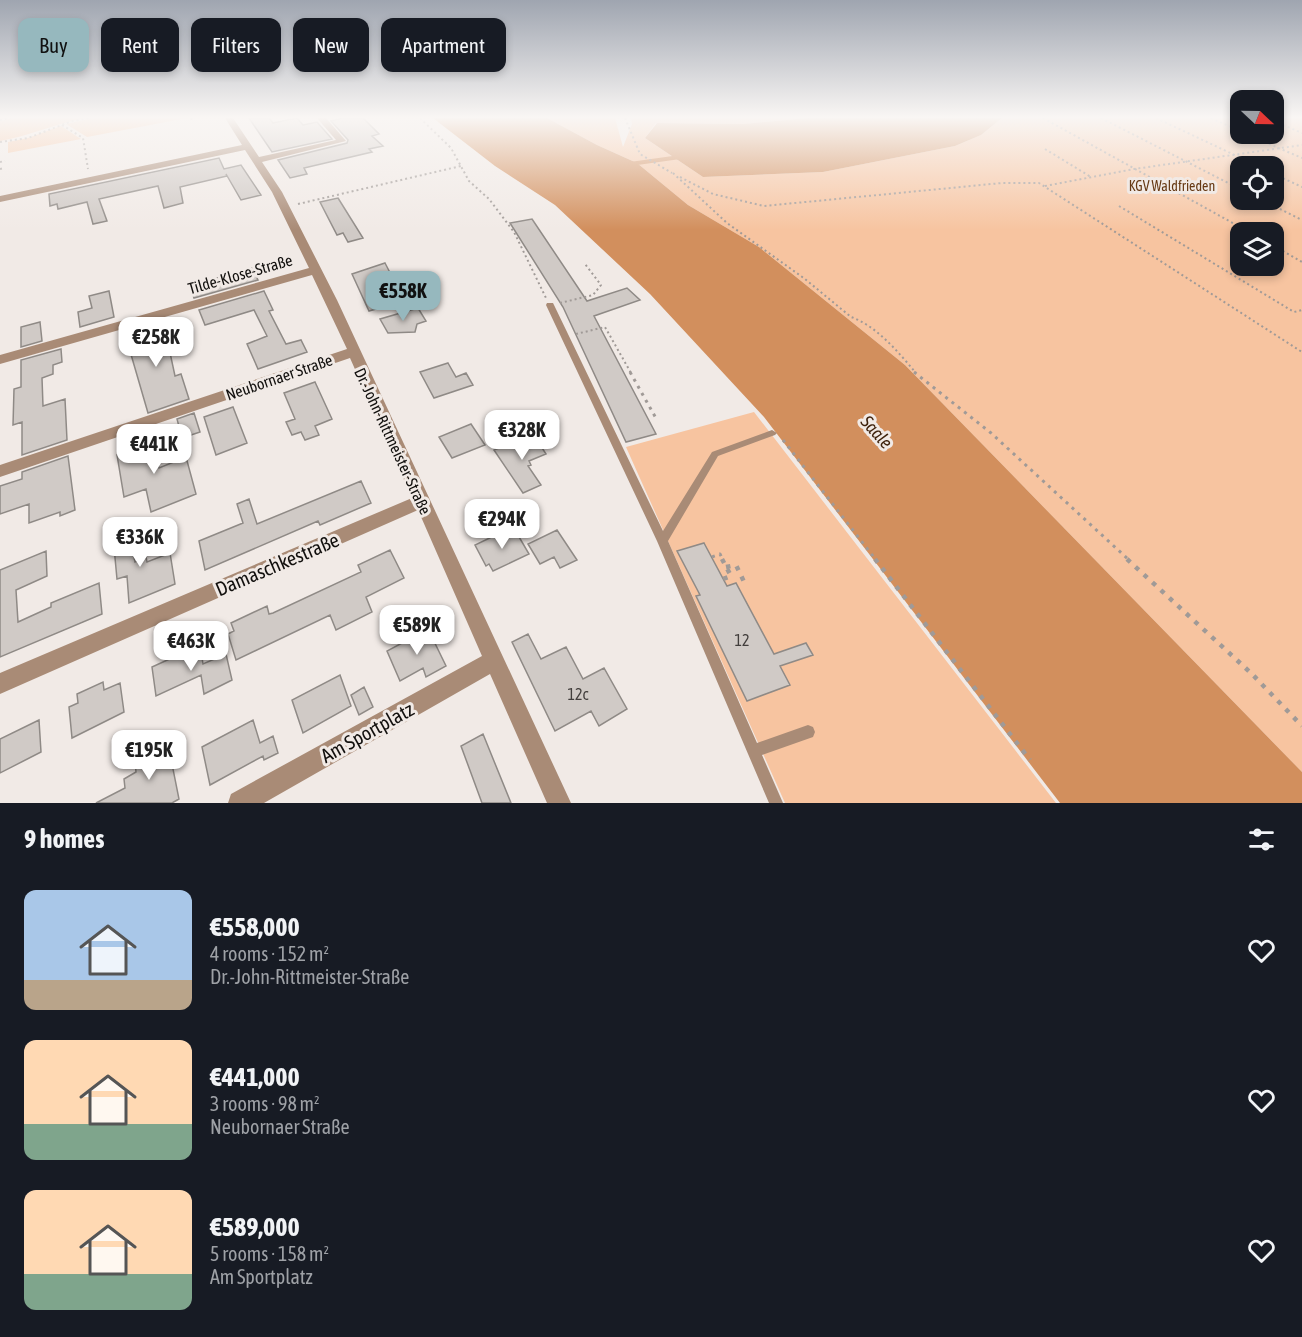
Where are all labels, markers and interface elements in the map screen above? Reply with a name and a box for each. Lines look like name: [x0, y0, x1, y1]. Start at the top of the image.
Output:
chip: Buy: [18, 18, 89, 72]
chip: Rent: [101, 18, 179, 72]
chip: Filters: [191, 18, 281, 72]
chip: New: [293, 18, 369, 72]
chip: Apartment: [381, 18, 506, 72]
north arrow: [1230, 90, 1284, 144]
map controls: [1230, 90, 1284, 276]
button: locate: [1230, 156, 1284, 210]
park label: KGV Waldfrieden: [1129, 178, 1215, 194]
button: layers: [1230, 222, 1284, 276]
street label: Tilde-Klose-Straße: [186, 251, 294, 297]
pin: €558K: [361, 271, 445, 322]
text: €558K: [380, 279, 427, 302]
pin: €258K: [114, 317, 198, 368]
text: €258K: [133, 325, 180, 348]
street label: Neubornaer Straße: [223, 350, 335, 404]
street label: Dr.-John-Rittmeister-Straße: [351, 365, 435, 517]
pin: €328K: [480, 410, 564, 461]
water label: Saale: [856, 410, 897, 453]
text: €328K: [499, 418, 546, 441]
pin: €441K: [112, 424, 196, 475]
text: €441K: [131, 432, 178, 455]
pin: €294K: [460, 499, 544, 550]
text: €294K: [479, 507, 526, 530]
pin: €336K: [98, 517, 182, 568]
text: €336K: [117, 525, 164, 548]
street label: Damaschkestraße: [212, 528, 342, 600]
pin: €589K: [375, 605, 459, 656]
text: €589K: [394, 613, 441, 636]
pin: €463K: [149, 621, 233, 672]
text: €463K: [168, 629, 215, 652]
house number: 12: [734, 631, 750, 649]
house number: 12c: [568, 685, 589, 703]
street label: Am Sportplatz: [316, 697, 418, 767]
pin: €195K: [107, 730, 191, 781]
text: €195K: [126, 738, 173, 761]
icon: filters: [1245, 823, 1278, 856]
text: 9 homes: [24, 824, 104, 854]
text: €558,000: [210, 912, 300, 942]
icon: home: [72, 914, 144, 986]
icon: heart: [1245, 934, 1278, 967]
text: 4 rooms · 152 m²: [210, 942, 329, 965]
text: Dr.-John-Rittmeister-Straße: [210, 965, 409, 988]
text: €441,000: [210, 1062, 300, 1092]
icon: home: [72, 1064, 144, 1136]
icon: heart: [1245, 1084, 1278, 1117]
text: 3 rooms · 98 m²: [210, 1092, 320, 1115]
text: Neubornaer Straße: [210, 1115, 349, 1138]
text: €589,000: [210, 1212, 300, 1242]
icon: home: [72, 1214, 144, 1286]
icon: heart: [1245, 1234, 1278, 1267]
text: 5 rooms · 158 m²: [210, 1242, 329, 1265]
text: Am Sportplatz: [210, 1265, 313, 1288]

